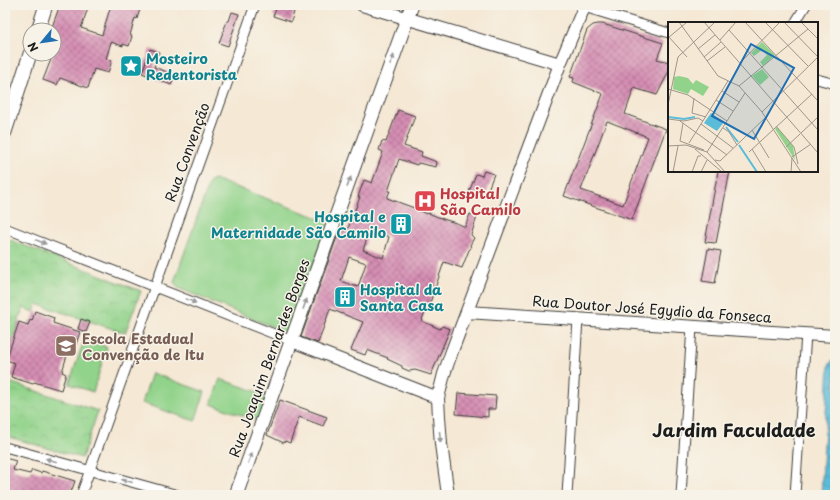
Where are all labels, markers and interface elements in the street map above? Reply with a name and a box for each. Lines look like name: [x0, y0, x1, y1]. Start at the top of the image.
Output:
north arrow: [22, 22, 62, 62]
inset map: [668, 22, 818, 172]
text: N: [23, 39, 42, 55]
place label: Mosteiro Redentorista: [146, 48, 238, 85]
place icon: Mosteiro Redentorista: [118, 53, 144, 79]
one-way arrow: [390, 53, 396, 65]
street label: Rua Convenção: [159, 99, 215, 205]
one-way arrow: [346, 176, 352, 188]
place label: Hospital São Camilo: [440, 183, 521, 220]
hospital icon: Hospital São Camilo: [412, 188, 438, 214]
place label: Hospital e Maternidade São Camilo: [211, 206, 386, 243]
building icon: Hospital e Maternidade São Camilo: [388, 211, 414, 237]
one-way arrow: [36, 239, 47, 245]
street label: Rua Joaquim Bernardes Borges: [223, 256, 315, 460]
place label: Hospital da Santa Casa: [360, 279, 444, 316]
building icon: Hospital da Santa Casa: [332, 284, 358, 310]
street label: Rua Doutor José Egydio da Fonseca: [532, 290, 773, 328]
one-way arrow: [185, 298, 197, 304]
one-way arrow: [302, 298, 308, 310]
place label: Escola Estadual Convenção de Itu: [82, 328, 205, 365]
school or university icon: Escola Estadual Convenção de Itu: [53, 333, 79, 359]
district label: Jardim Faculdade: [652, 416, 816, 443]
one-way arrow: [437, 431, 444, 443]
one-way arrow: [247, 452, 253, 464]
one-way arrow: [45, 457, 57, 463]
one-way arrow: [121, 478, 133, 484]

